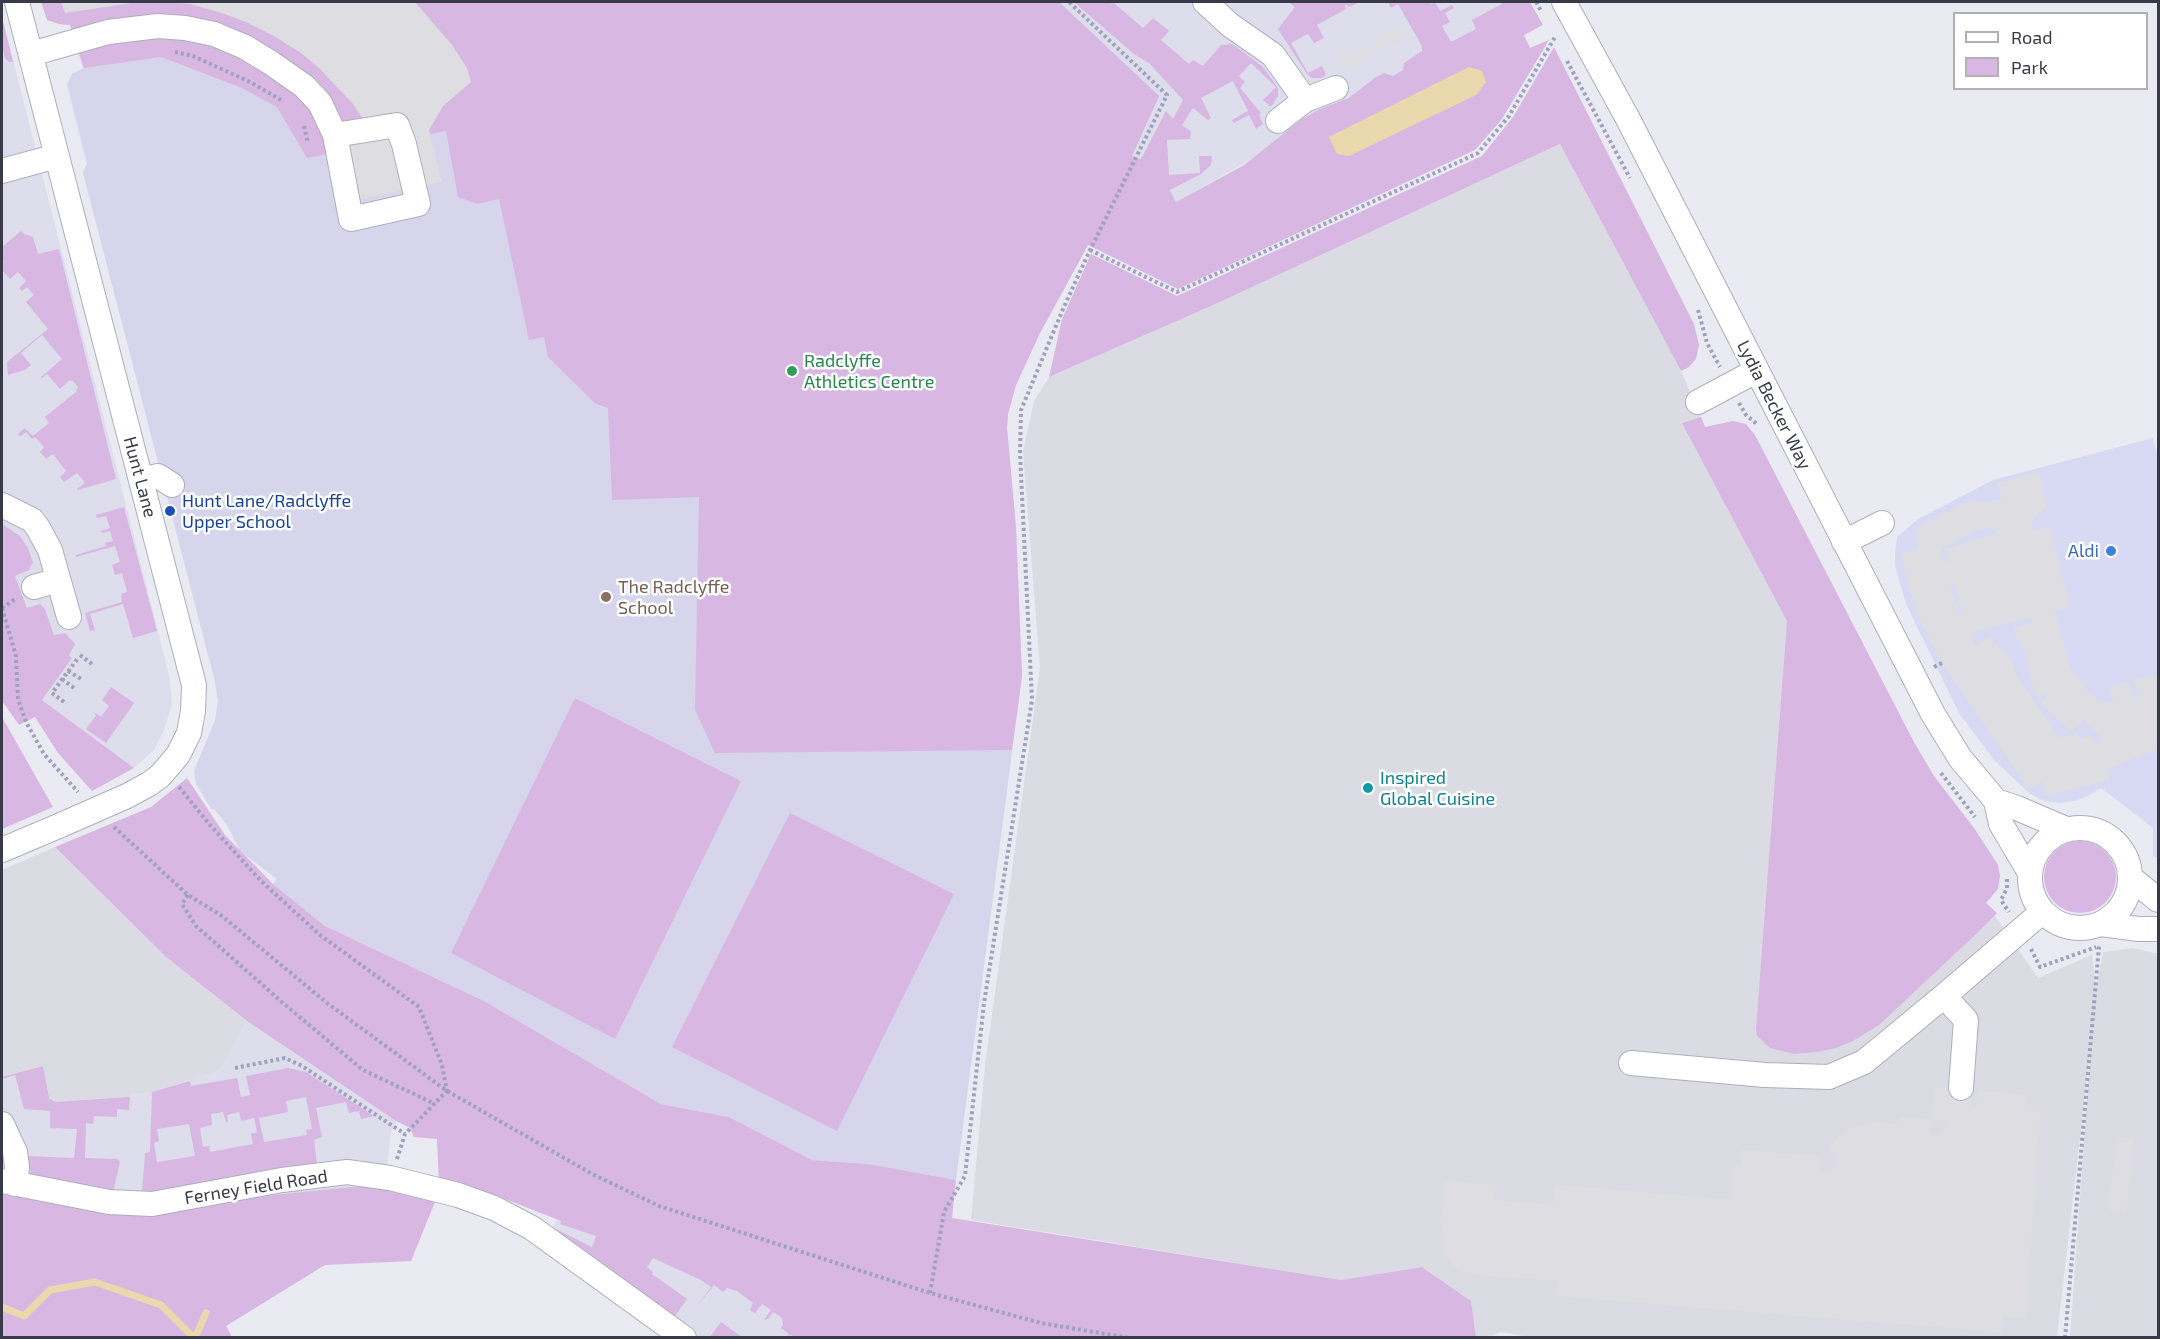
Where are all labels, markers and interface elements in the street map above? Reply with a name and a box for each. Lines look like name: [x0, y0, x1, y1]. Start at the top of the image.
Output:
legend: [1953, 12, 2148, 90]
text: Road: [2011, 26, 2052, 48]
text: Park: [2011, 56, 2048, 78]
street label: Lydia Becker Way: [1732, 337, 1816, 473]
place label: Radclyffe Athletics Centre: [804, 350, 934, 392]
marker: Radclyffe Athletics Centre: [785, 364, 799, 378]
street label: Hunt Lane: [119, 434, 161, 520]
place label: Hunt Lane/Radclyffe Upper School: [182, 490, 351, 532]
marker: Hunt Lane/Radclyffe Upper School: [163, 504, 177, 518]
place label: Aldi: [2068, 540, 2099, 562]
marker: Aldi: [2104, 544, 2118, 558]
place label: The Radclyffe School: [618, 576, 730, 618]
marker: The Radclyffe School: [599, 590, 613, 604]
place label: Inspired Global Cuisine: [1380, 767, 1495, 810]
marker: Inspired Global Cuisine: [1361, 781, 1375, 795]
street label: Ferney Field Road: [183, 1165, 329, 1209]

